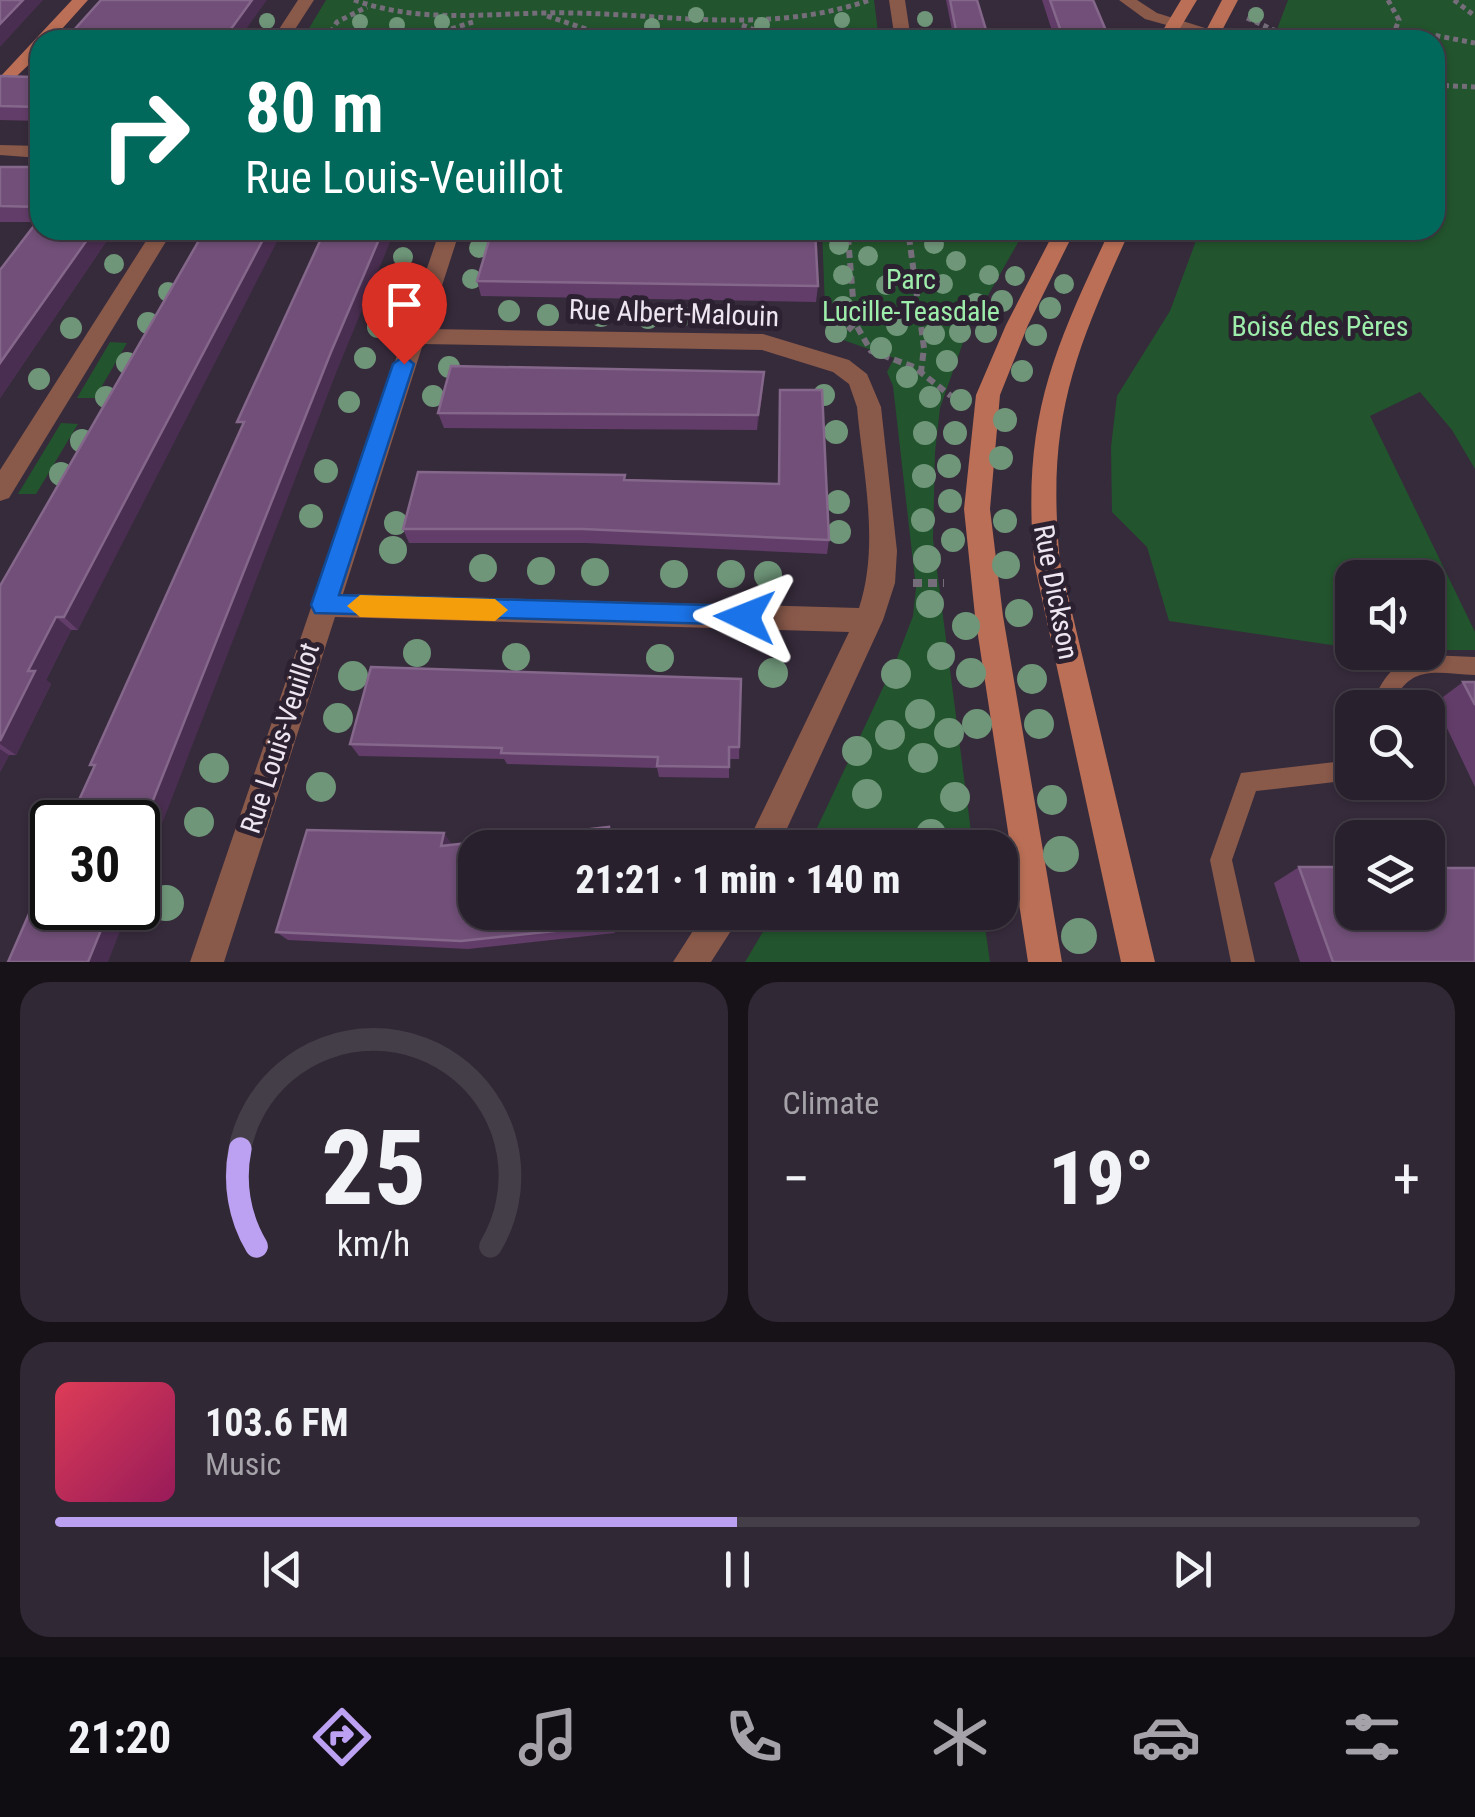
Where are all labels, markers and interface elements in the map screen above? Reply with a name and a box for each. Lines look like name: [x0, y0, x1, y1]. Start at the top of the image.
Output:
text: 80 m: [245, 67, 384, 149]
icon: right: [80, 70, 210, 200]
text: Rue Louis-Veuillot: [245, 151, 564, 204]
pin: [362, 262, 447, 365]
park label: Parc Lucille-Teasdale: [822, 263, 1000, 328]
icon: arrive: [377, 277, 432, 332]
street label: Rue Albert-Malouin: [568, 293, 780, 333]
park label: Boisé des Pères: [1232, 310, 1408, 343]
street label: Rue Dickson: [1027, 522, 1085, 662]
map controls: [1335, 560, 1445, 930]
button: sound: [1335, 560, 1445, 670]
position arrow: [693, 565, 797, 669]
street label: Rue Louis-Veuillot: [234, 639, 326, 837]
button: search: [1335, 690, 1445, 800]
speed limit sign: 30: [30, 800, 160, 930]
button: layers: [1335, 820, 1445, 930]
text: 21:21 · 1 min · 140 m: [576, 858, 900, 902]
text: Climate: [783, 1084, 879, 1122]
text: 25: [321, 1108, 426, 1229]
text: 19°: [1048, 1134, 1154, 1222]
text: −: [783, 1147, 810, 1211]
text: +: [1393, 1147, 1420, 1211]
text: km/h: [337, 1223, 411, 1265]
text: 103.6 FM: [205, 1401, 349, 1445]
text: Music: [205, 1445, 281, 1483]
icon: previous: [255, 1542, 310, 1597]
icon: pause: [710, 1542, 765, 1597]
icon: next: [1165, 1542, 1220, 1597]
icon: directions: [307, 1702, 377, 1772]
icon: music: [513, 1702, 583, 1772]
icon: phone: [719, 1702, 789, 1772]
icon: climate: [925, 1702, 995, 1772]
icon: car: [1131, 1702, 1201, 1772]
icon: filters: [1337, 1702, 1407, 1772]
text: 21:20: [68, 1711, 171, 1764]

